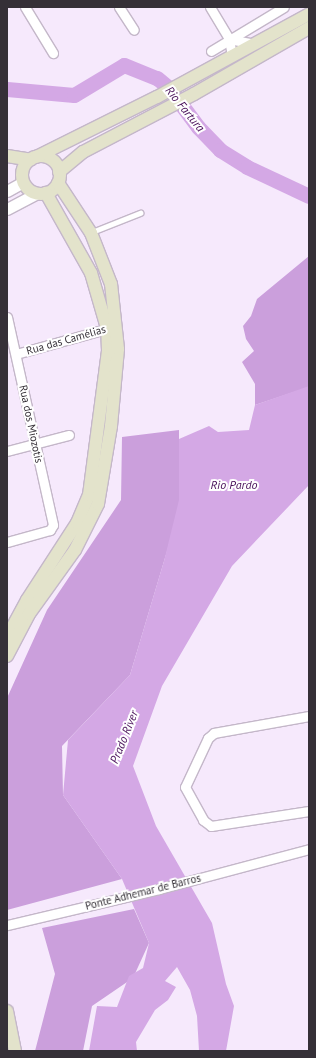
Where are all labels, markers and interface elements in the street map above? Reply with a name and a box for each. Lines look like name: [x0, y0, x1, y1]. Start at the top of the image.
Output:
water label: Rio Fartura: [162, 83, 208, 135]
street label: Rua das Camélias: [25, 322, 107, 358]
street label: Rua dos Miozotis: [16, 384, 46, 464]
water label: Rio Pardo: [210, 478, 258, 492]
water label: Prado River: [107, 708, 141, 766]
street label: Ponte Adhemar de Barros: [84, 871, 202, 913]

